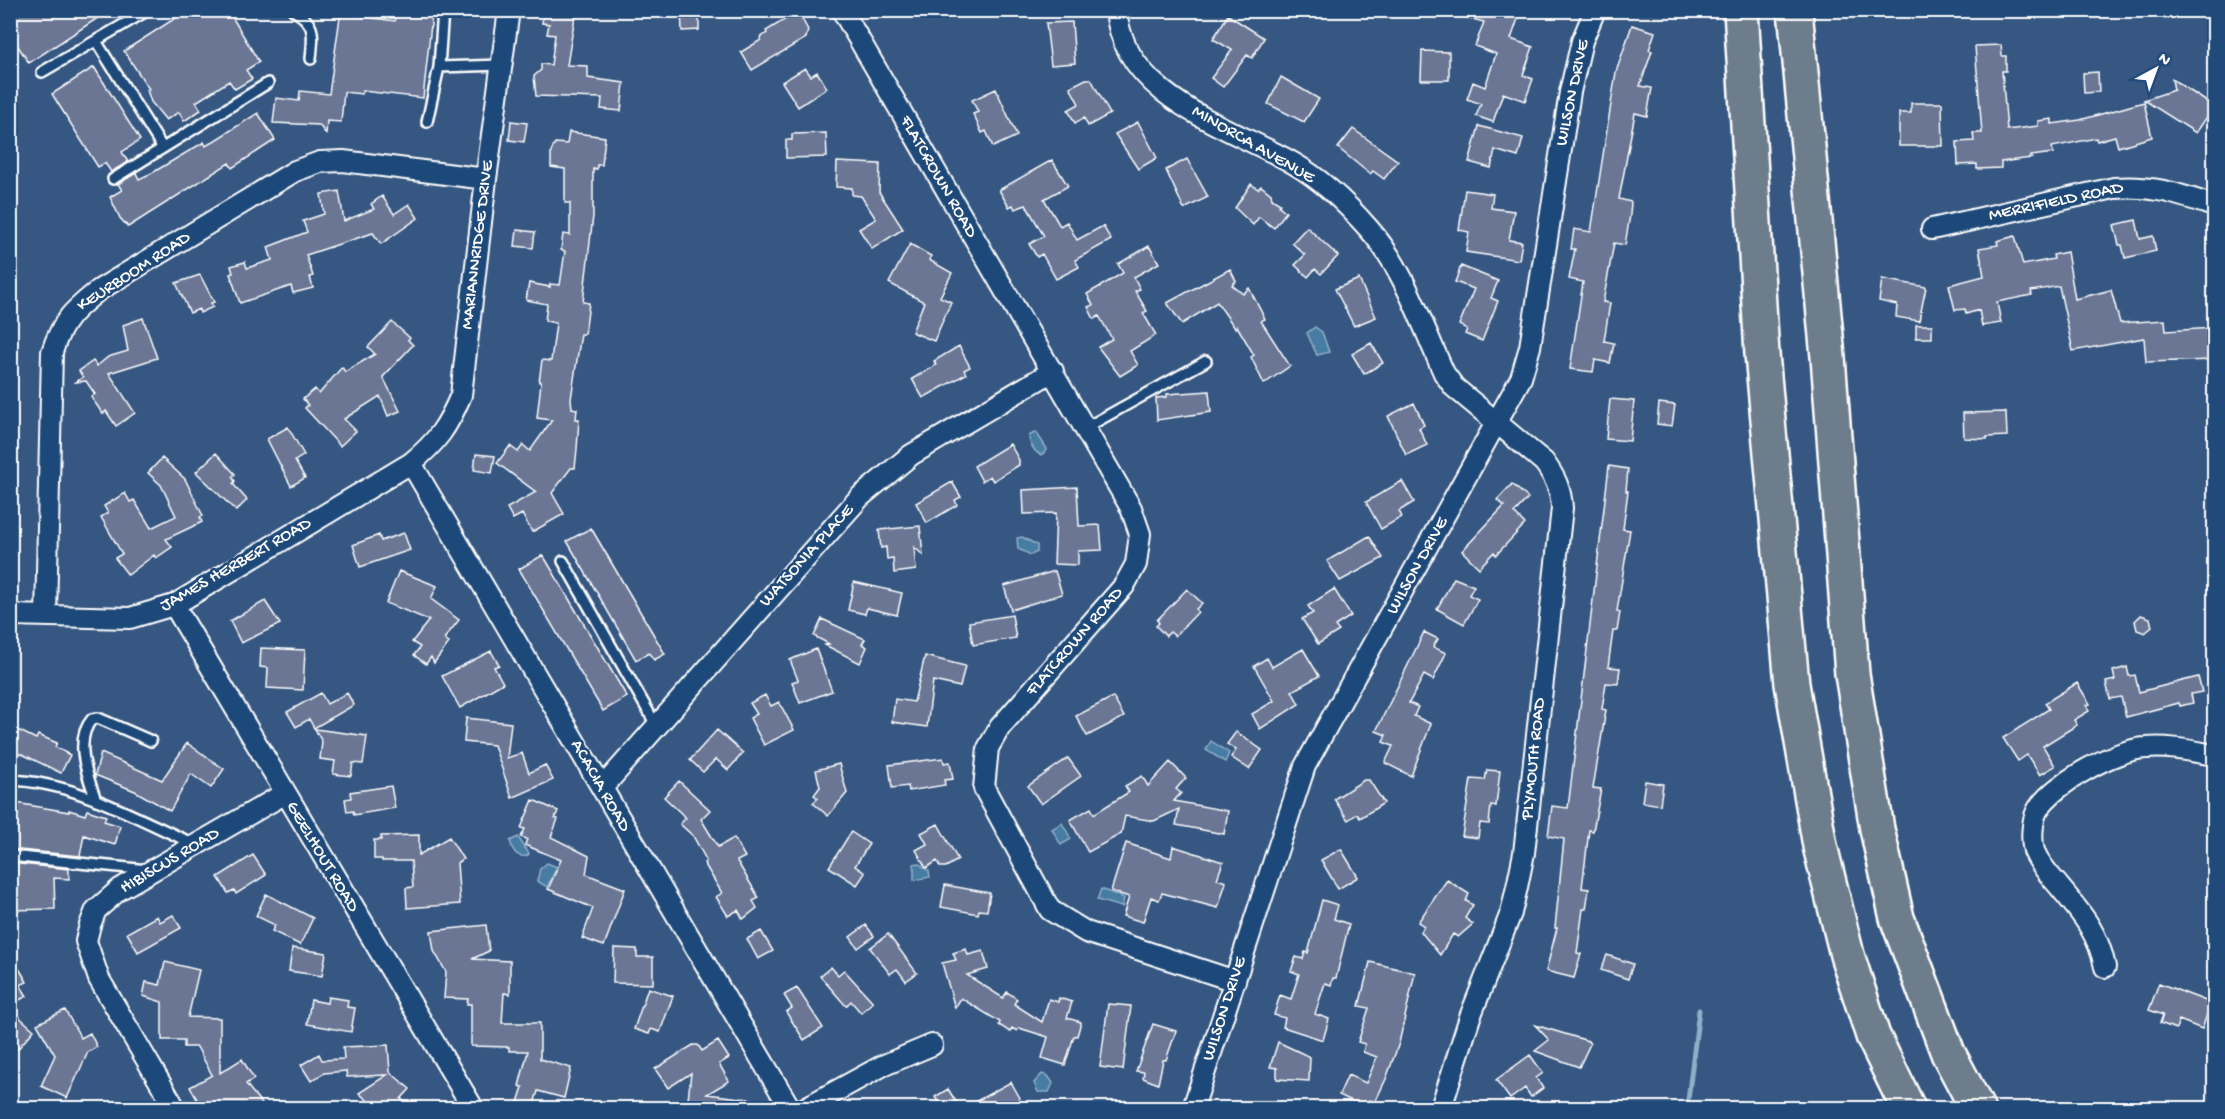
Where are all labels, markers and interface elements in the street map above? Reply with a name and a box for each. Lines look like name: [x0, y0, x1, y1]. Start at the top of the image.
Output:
street label: WILSON DRIVE: [1551, 37, 1595, 148]
north arrow: [2126, 39, 2186, 99]
text: N: [2153, 50, 2174, 71]
street label: MINORCA AVENUE: [1188, 101, 1319, 189]
street label: FLATCROWN ROAD: [894, 111, 982, 242]
street label: MARIANNRIDGE DRIVE: [457, 159, 499, 331]
street label: MERRIFIELD ROAD: [1987, 177, 2125, 226]
street label: KEURBOOM ROAD: [73, 227, 195, 317]
street label: WATSONIA PLACE: [755, 500, 859, 612]
street label: JAMES HERBERT ROAD: [157, 513, 316, 617]
street label: WILSON DRIVE: [1383, 513, 1454, 618]
street label: FLATCROWN ROAD: [1021, 583, 1128, 701]
street label: PLYMOUTH ROAD: [1517, 697, 1551, 822]
street label: ACACIA ROAD: [565, 736, 635, 836]
street label: GEELHOUT ROAD: [281, 798, 364, 917]
street label: HIBISCUS ROAD: [117, 823, 224, 899]
street label: WILSON DRIVE: [1198, 954, 1252, 1064]

